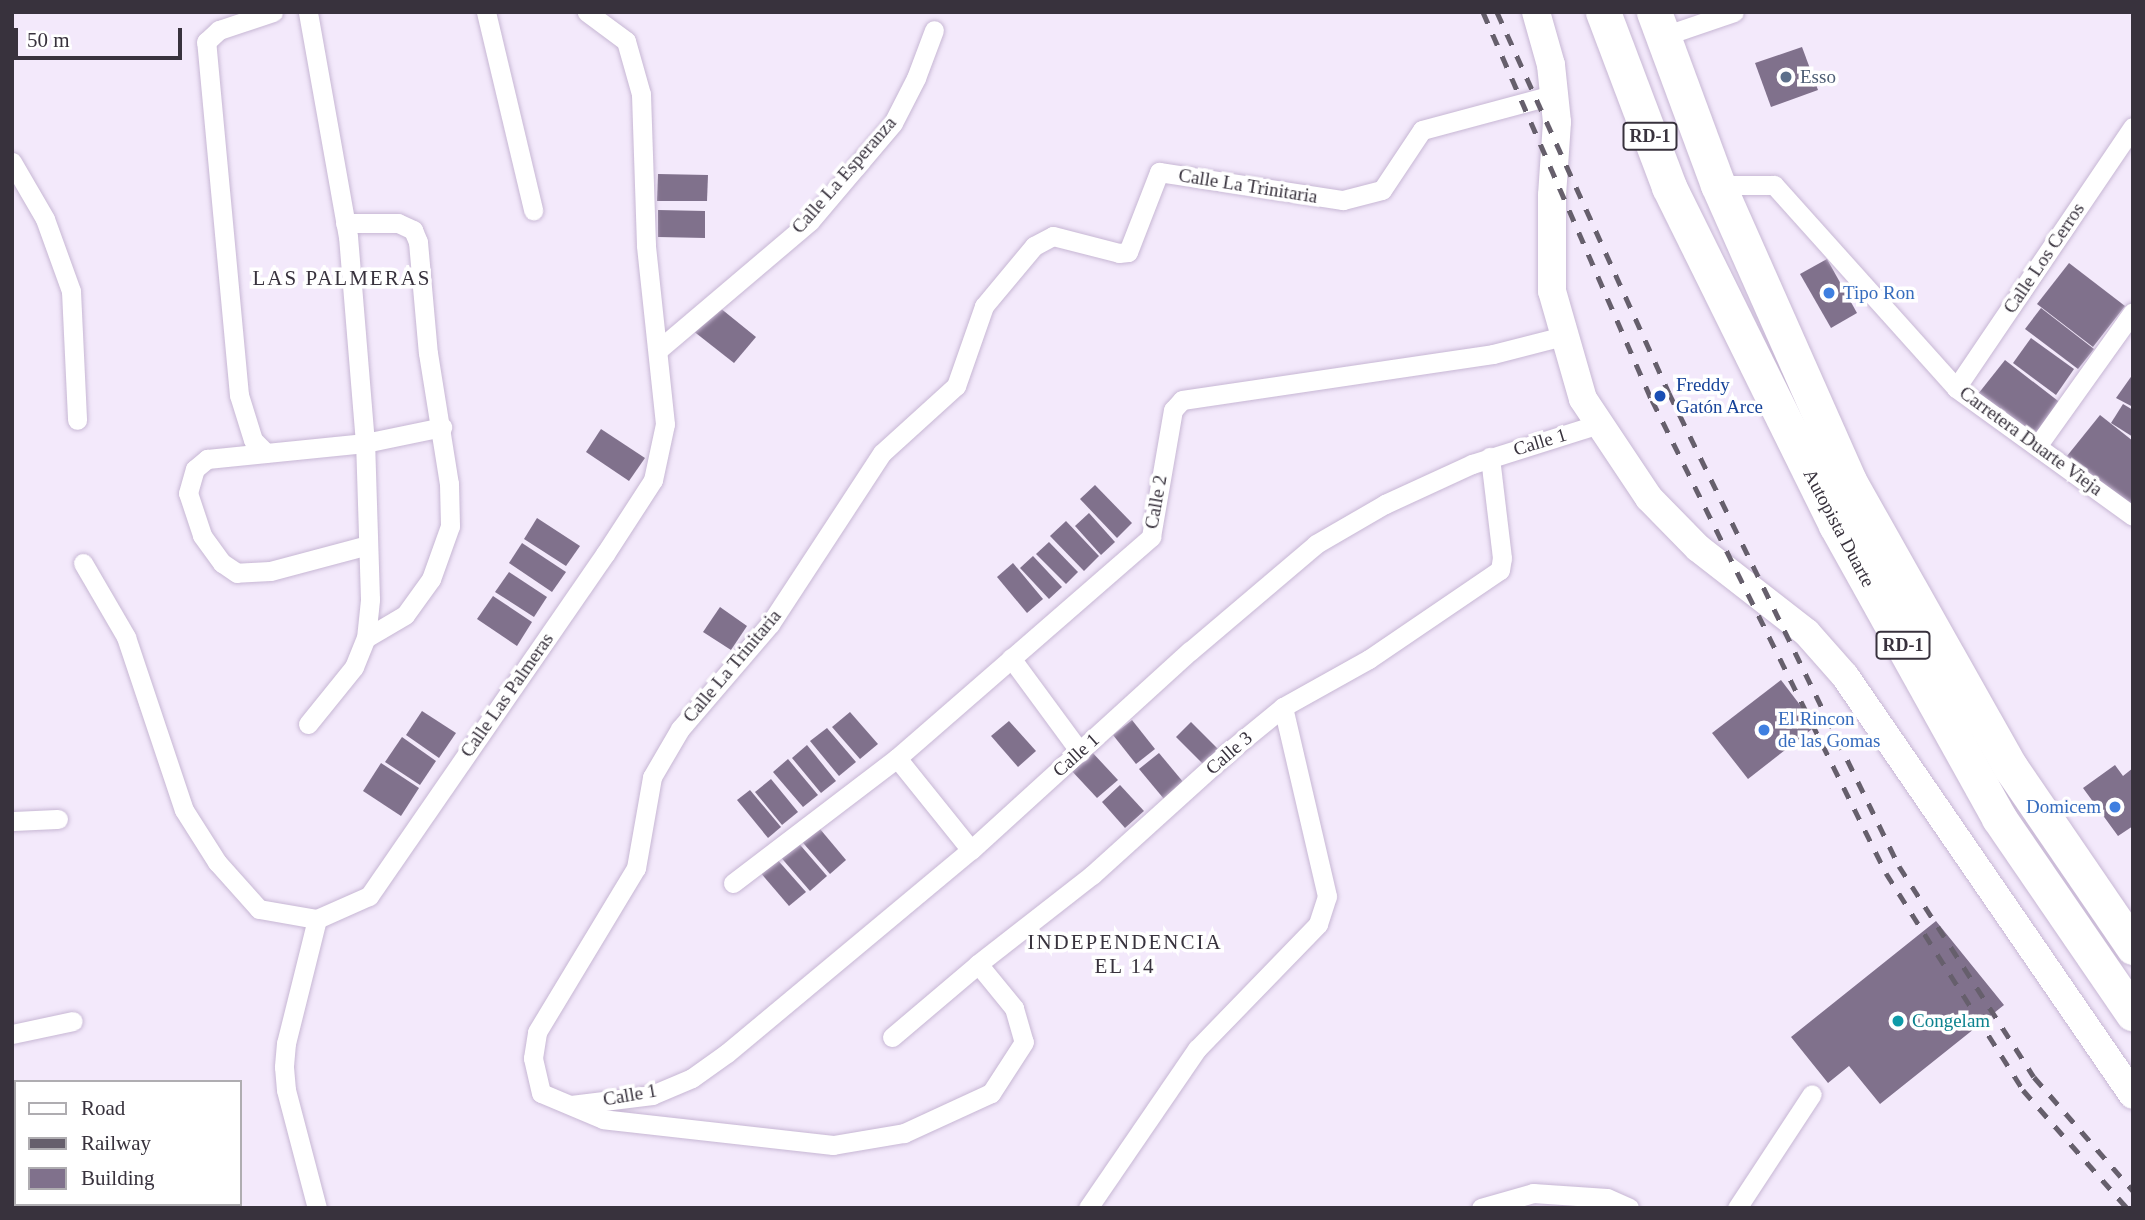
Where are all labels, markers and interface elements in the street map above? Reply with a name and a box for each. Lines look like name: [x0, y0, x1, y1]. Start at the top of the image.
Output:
scale bar: [18, 14, 186, 58]
text: 50 m: [27, 28, 70, 52]
place label: Esso: [1800, 66, 1836, 88]
marker: Esso: [1778, 69, 1794, 85]
street label: Calle La Esperanza: [787, 112, 901, 238]
road number: RD-1: [1622, 121, 1678, 150]
street label: Calle La Trinitaria: [1177, 164, 1319, 208]
street label: Calle Los Cerros: [1999, 198, 2089, 318]
district label: LAS PALMERAS: [254, 265, 430, 291]
place label: Tipo Ron: [1843, 282, 1915, 304]
marker: Tipo Ron: [1821, 285, 1837, 301]
place label: Freddy Gatón Arce: [1676, 374, 1764, 418]
street label: Carretera Duarte Vieja: [1955, 381, 2107, 501]
marker: Freddy Gatón Arce: [1650, 386, 1670, 406]
street label: Calle 1: [1511, 423, 1569, 461]
street label: Autopista Duarte: [1798, 465, 1880, 591]
street label: Calle 2: [1140, 473, 1172, 531]
street label: Calle La Trinitaria: [678, 605, 786, 727]
street label: Calle Las Palmeras: [456, 628, 558, 762]
road number: RD-1: [1875, 630, 1931, 660]
place label: El Rincon de las Gomas: [1778, 708, 1880, 752]
marker: El Rincon de las Gomas: [1756, 722, 1772, 738]
street label: Calle 3: [1201, 727, 1257, 779]
street label: Calle 1: [1048, 728, 1104, 782]
place label: Domicem: [2026, 796, 2101, 818]
marker: Domicem: [2107, 799, 2123, 815]
district label: INDEPENDENCIA EL 14: [1029, 929, 1221, 979]
place label: Congelam: [1912, 1010, 1990, 1032]
marker: Congelam: [1890, 1013, 1906, 1029]
street label: Calle 1: [601, 1079, 659, 1111]
legend: [14, 1080, 242, 1206]
text: Road: [81, 1096, 125, 1120]
text: Railway: [81, 1131, 151, 1155]
text: Building: [81, 1166, 155, 1190]

